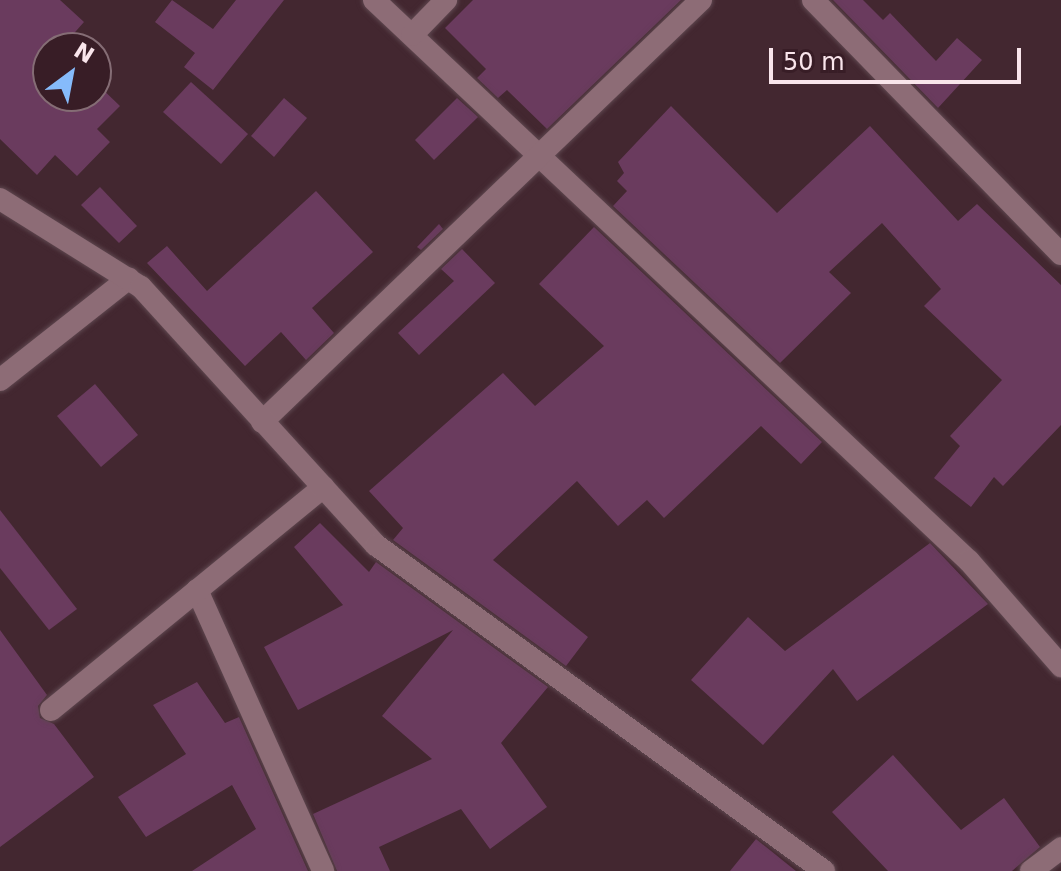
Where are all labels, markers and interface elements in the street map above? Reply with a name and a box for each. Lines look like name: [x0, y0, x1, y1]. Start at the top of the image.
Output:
north arrow: [32, 32, 112, 112]
scale bar: [773, 32, 1025, 82]
text: N: [69, 37, 98, 68]
text: 50 m: [783, 48, 845, 76]

